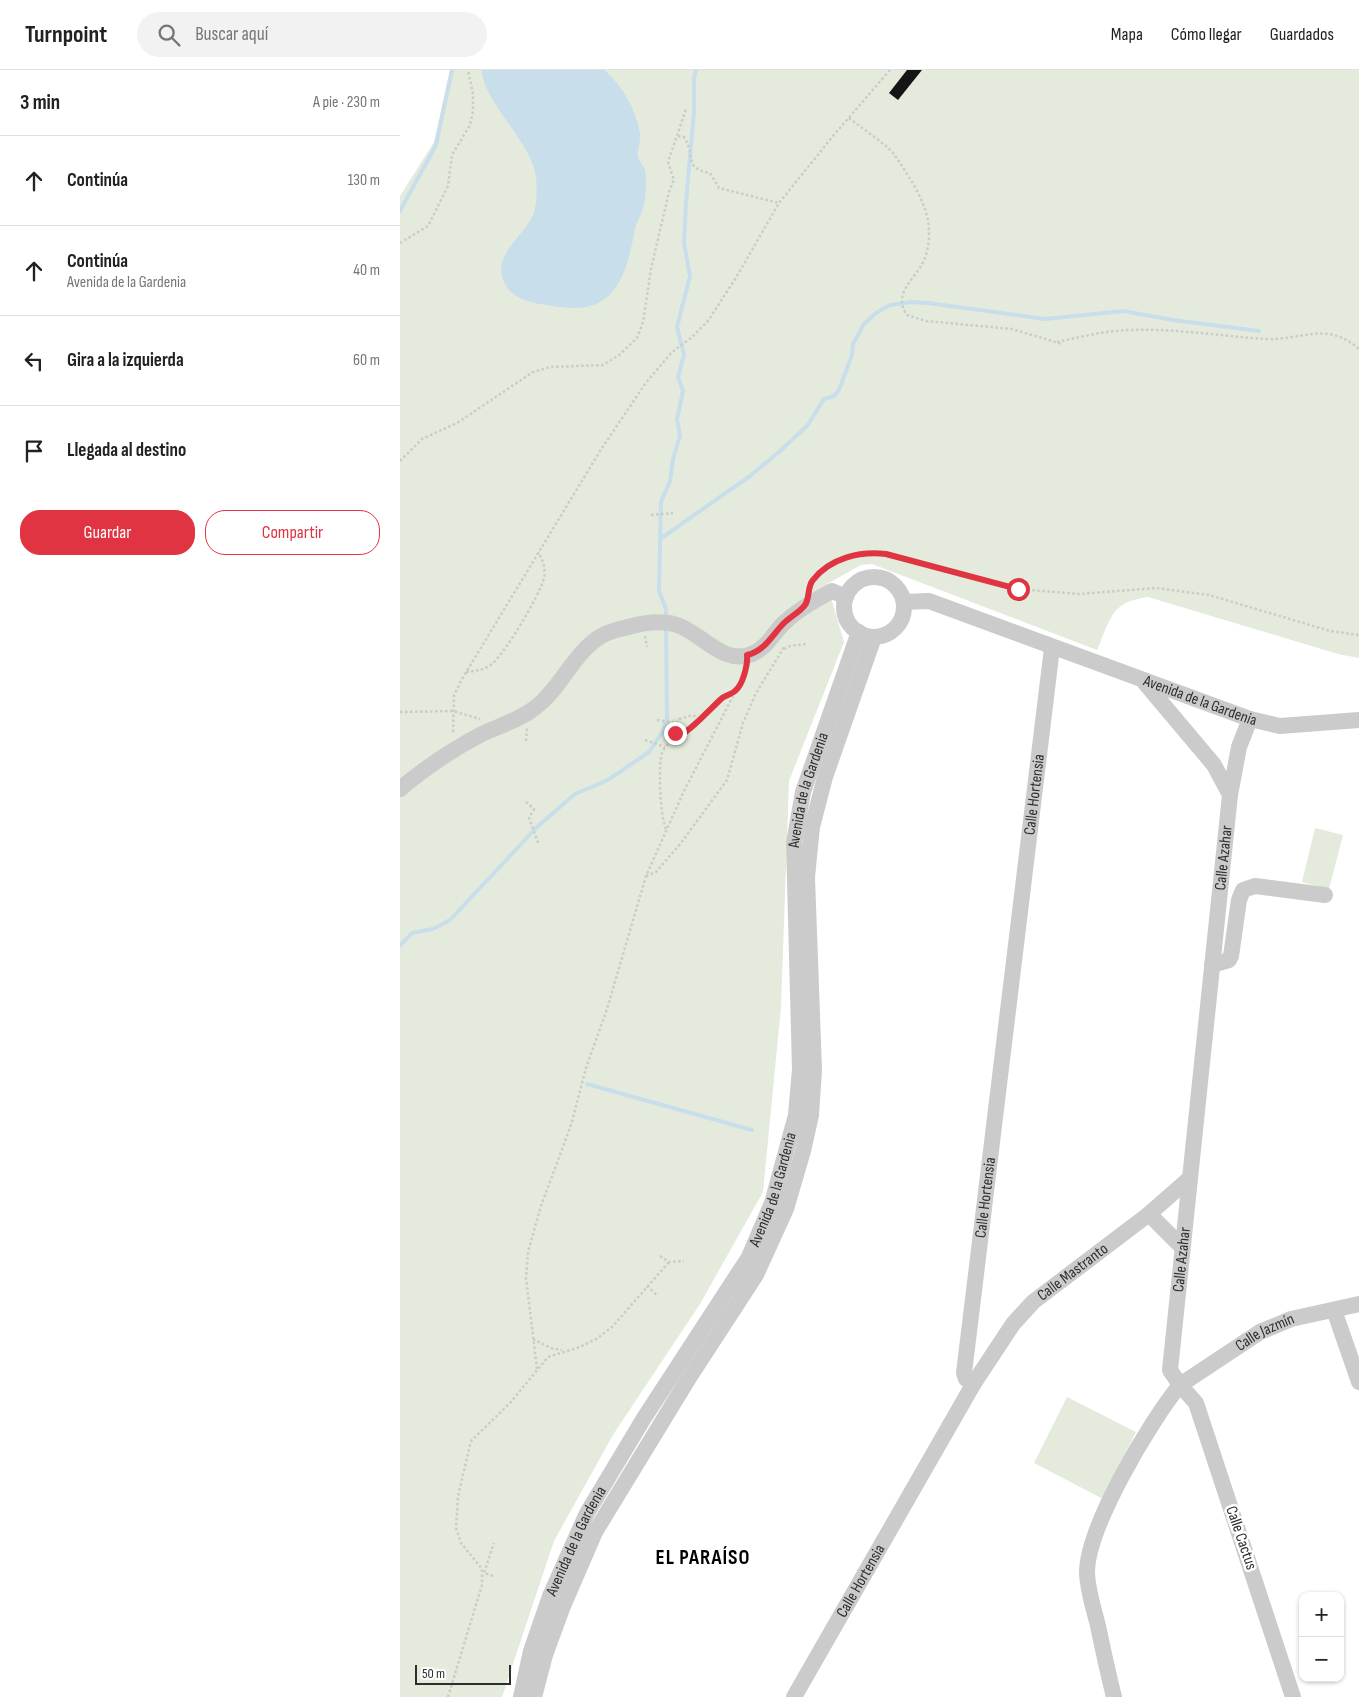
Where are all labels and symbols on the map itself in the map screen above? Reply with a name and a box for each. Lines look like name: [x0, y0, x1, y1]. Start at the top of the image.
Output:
route start: [1007, 578, 1030, 601]
street label: Avenida de la Gardenia: [1140, 671, 1259, 730]
route end: [664, 722, 687, 745]
street label: Avenida de la Gardenia: [784, 730, 833, 849]
street label: Calle Hortensia: [1020, 753, 1049, 836]
street label: Calle Azahar: [1211, 824, 1236, 891]
street label: Avenida de la Gardenia: [745, 1130, 800, 1250]
street label: Calle Hortensia: [971, 1156, 1000, 1239]
street label: Calle Azahar: [1169, 1226, 1194, 1293]
street label: Calle Mastranto: [1033, 1239, 1112, 1305]
street label: Calle Jazmín: [1232, 1309, 1297, 1355]
street label: Avenida de la Gardenia: [541, 1483, 610, 1600]
street label: Calle Cactus: [1221, 1504, 1261, 1572]
street label: Calle Hortensia: [832, 1541, 889, 1621]
district label: EL PARAÍSO: [656, 1545, 750, 1570]
scale bar: [415, 1662, 511, 1685]

